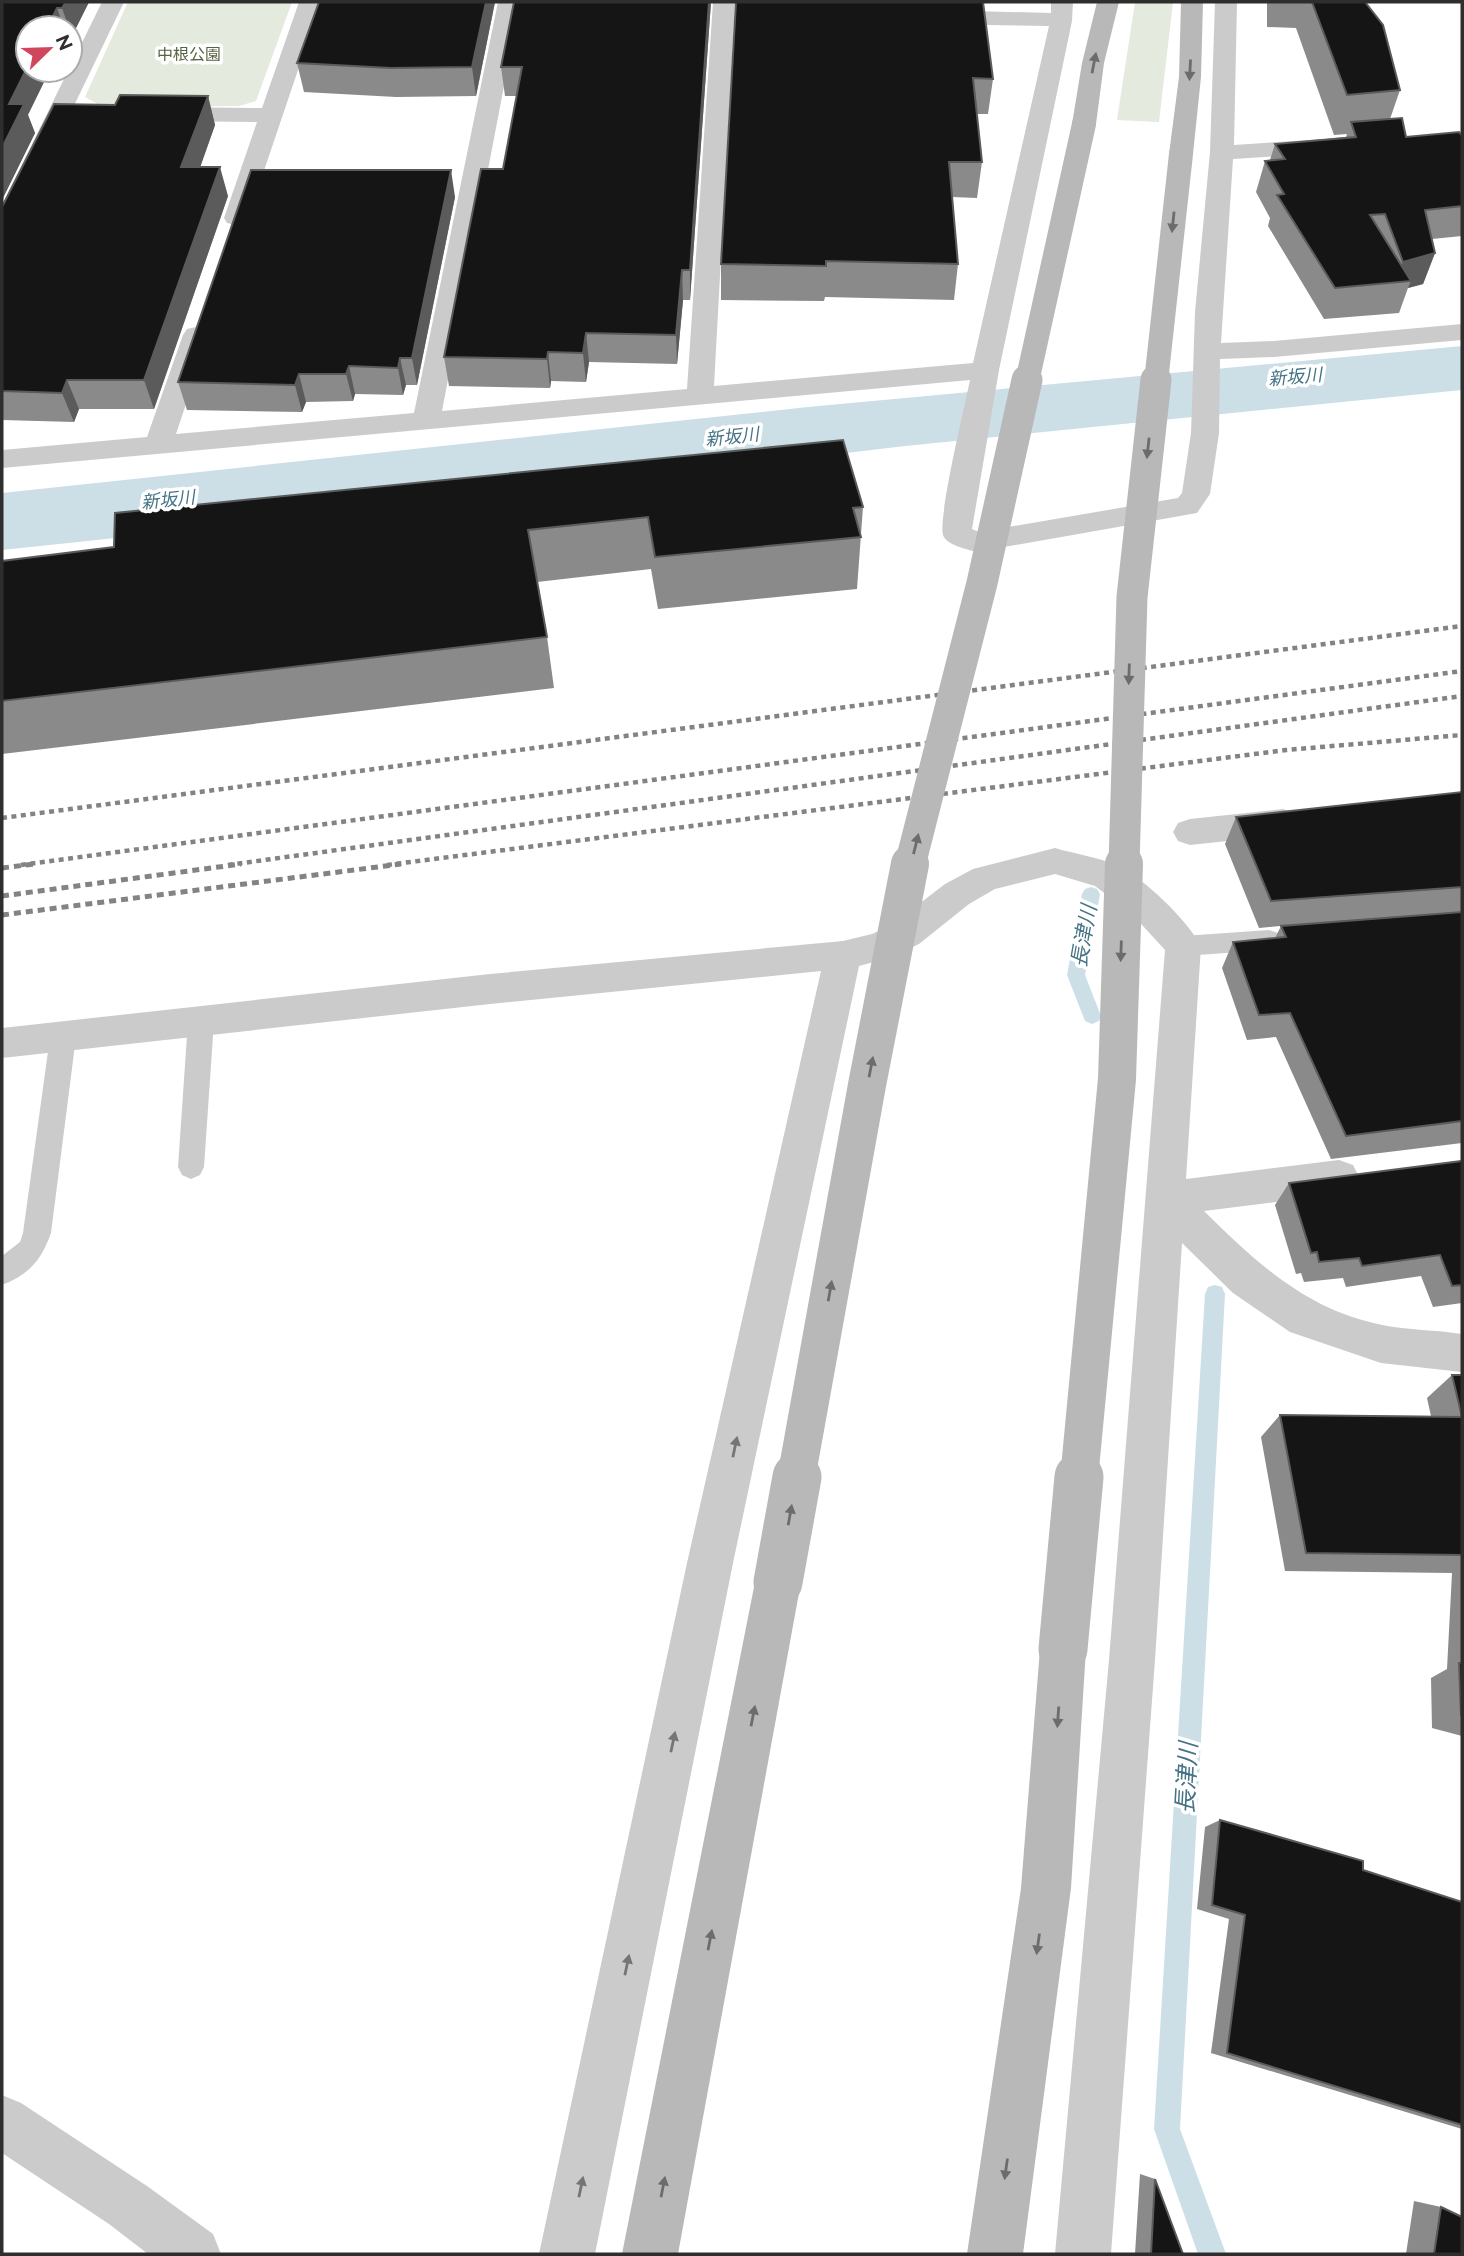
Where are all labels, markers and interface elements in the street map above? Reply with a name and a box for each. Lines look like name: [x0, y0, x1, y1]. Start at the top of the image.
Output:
north arrow: [14, 14, 84, 84]
text: N: [52, 31, 78, 53]
park label: 中根公園: [157, 45, 221, 64]
one-way arrow: [1088, 52, 1099, 74]
one-way arrow: [1184, 59, 1195, 81]
one-way arrow: [1168, 211, 1179, 233]
water label: 新坂川: [1267, 364, 1325, 389]
water label: 新坂川: [704, 423, 762, 450]
one-way arrow: [1143, 437, 1154, 459]
water label: 新坂川: [140, 486, 198, 513]
one-way arrow: [1124, 664, 1135, 686]
one-way arrow: [911, 833, 922, 855]
water label: 長津川: [1066, 901, 1102, 969]
one-way arrow: [1115, 940, 1126, 962]
one-way arrow: [865, 1056, 876, 1078]
one-way arrow: [825, 1280, 836, 1302]
one-way arrow: [730, 1436, 741, 1458]
one-way arrow: [785, 1504, 796, 1526]
one-way arrow: [748, 1705, 759, 1727]
one-way arrow: [1052, 1706, 1063, 1728]
one-way arrow: [668, 1731, 679, 1753]
water label: 長津川: [1170, 1738, 1203, 1815]
one-way arrow: [705, 1929, 716, 1951]
one-way arrow: [1032, 1933, 1043, 1955]
one-way arrow: [622, 1954, 633, 1976]
one-way arrow: [1001, 2158, 1012, 2180]
one-way arrow: [576, 2176, 587, 2198]
one-way arrow: [658, 2176, 669, 2198]

